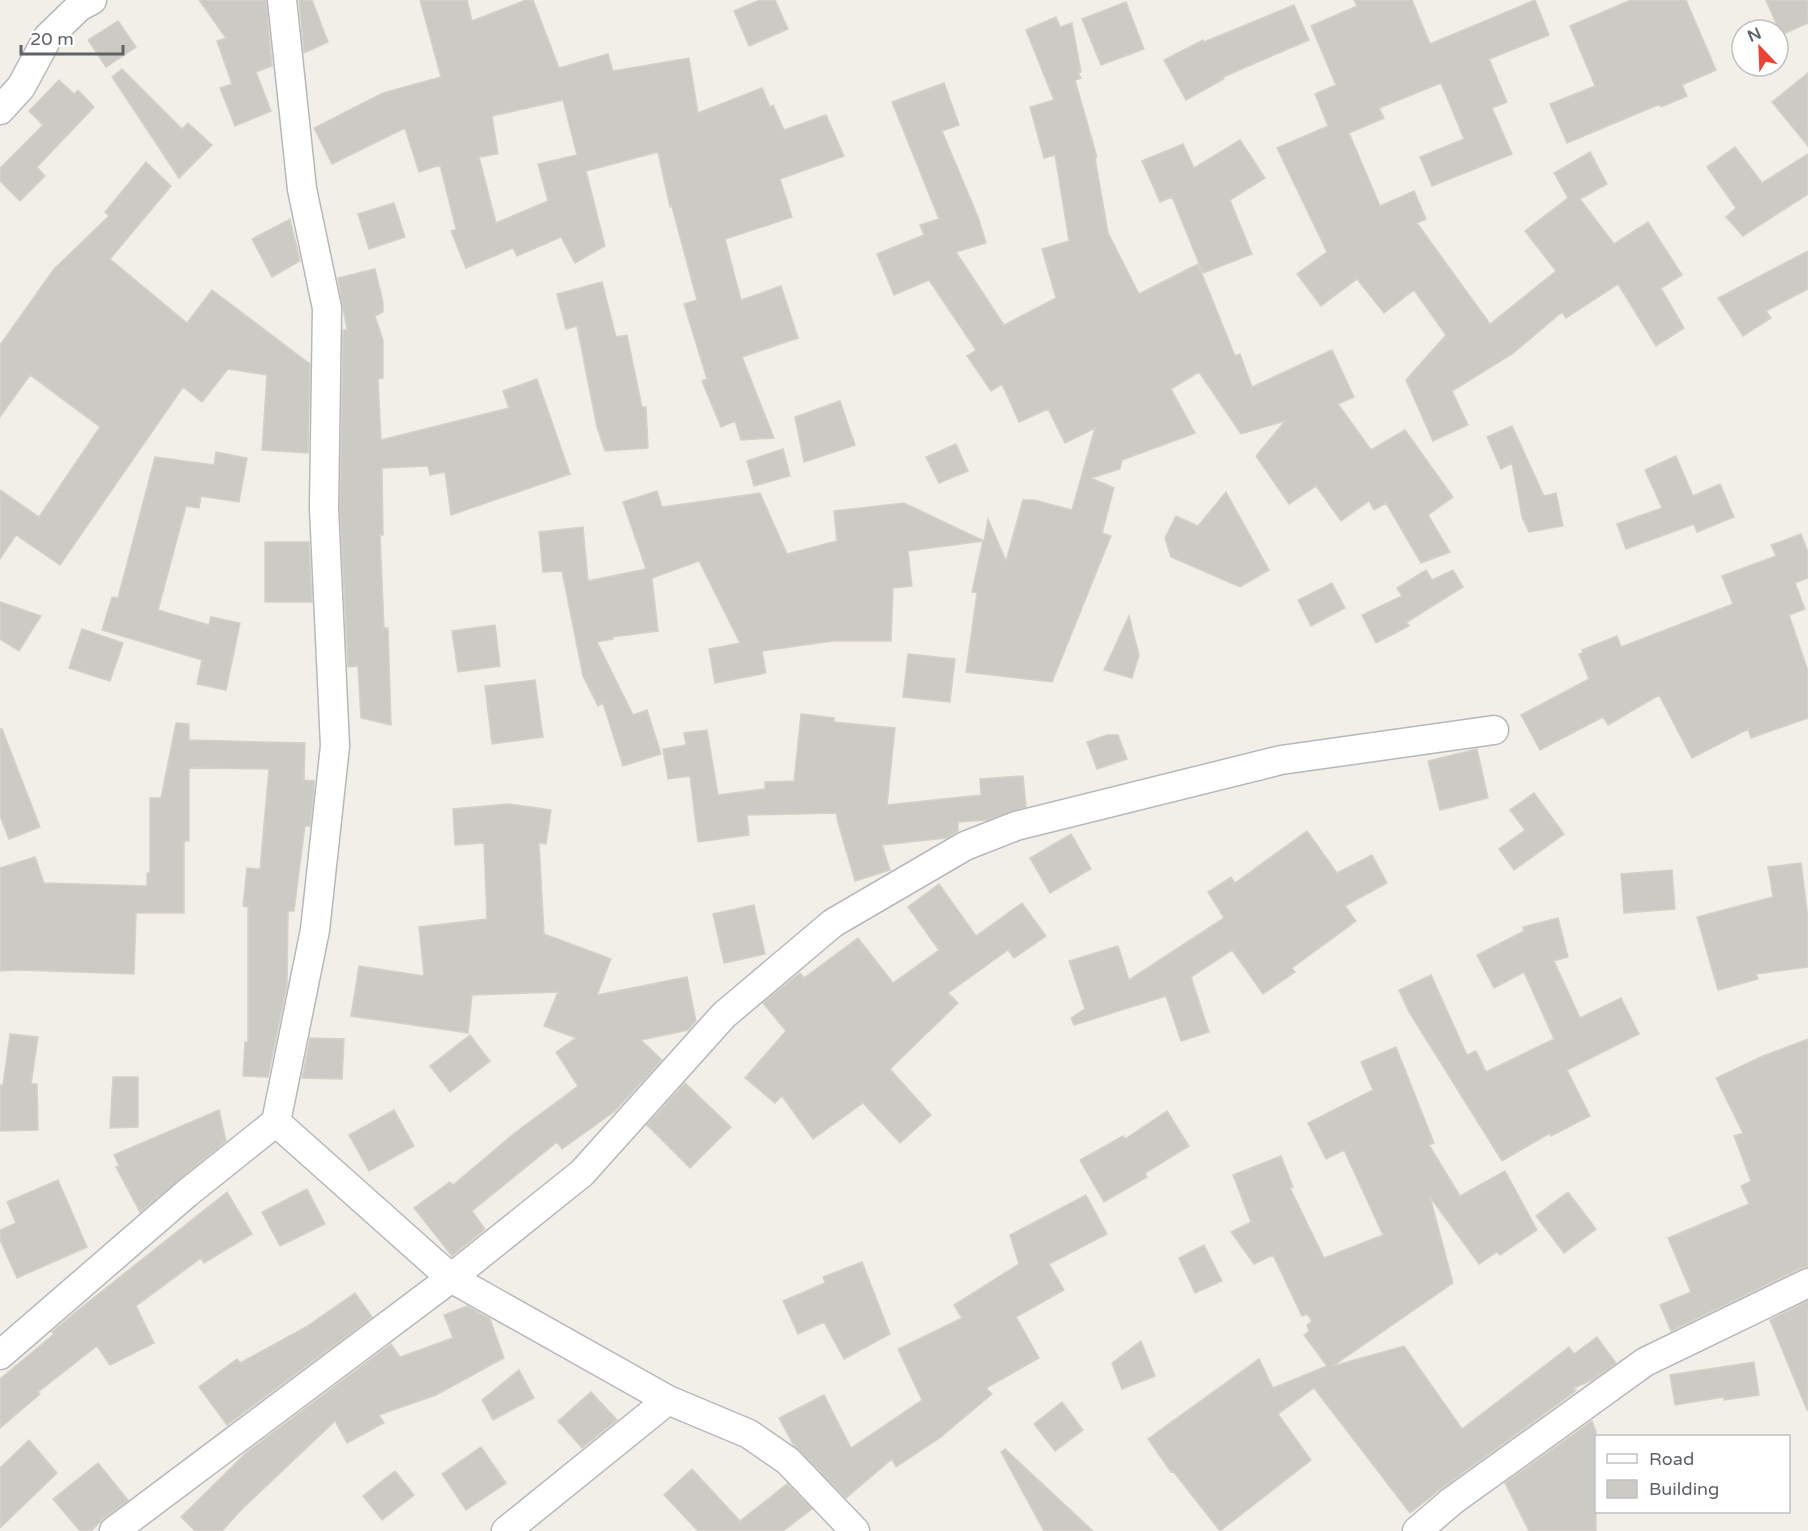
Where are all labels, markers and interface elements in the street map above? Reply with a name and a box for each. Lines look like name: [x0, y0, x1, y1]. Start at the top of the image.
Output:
scale bar: [21, 18, 123, 56]
north arrow: [1730, 18, 1790, 78]
text: N: [1745, 23, 1764, 47]
text: 20 m: [30, 28, 74, 50]
legend: [1595, 1435, 1790, 1513]
text: Road: [1649, 1448, 1694, 1470]
text: Building: [1649, 1478, 1719, 1500]

